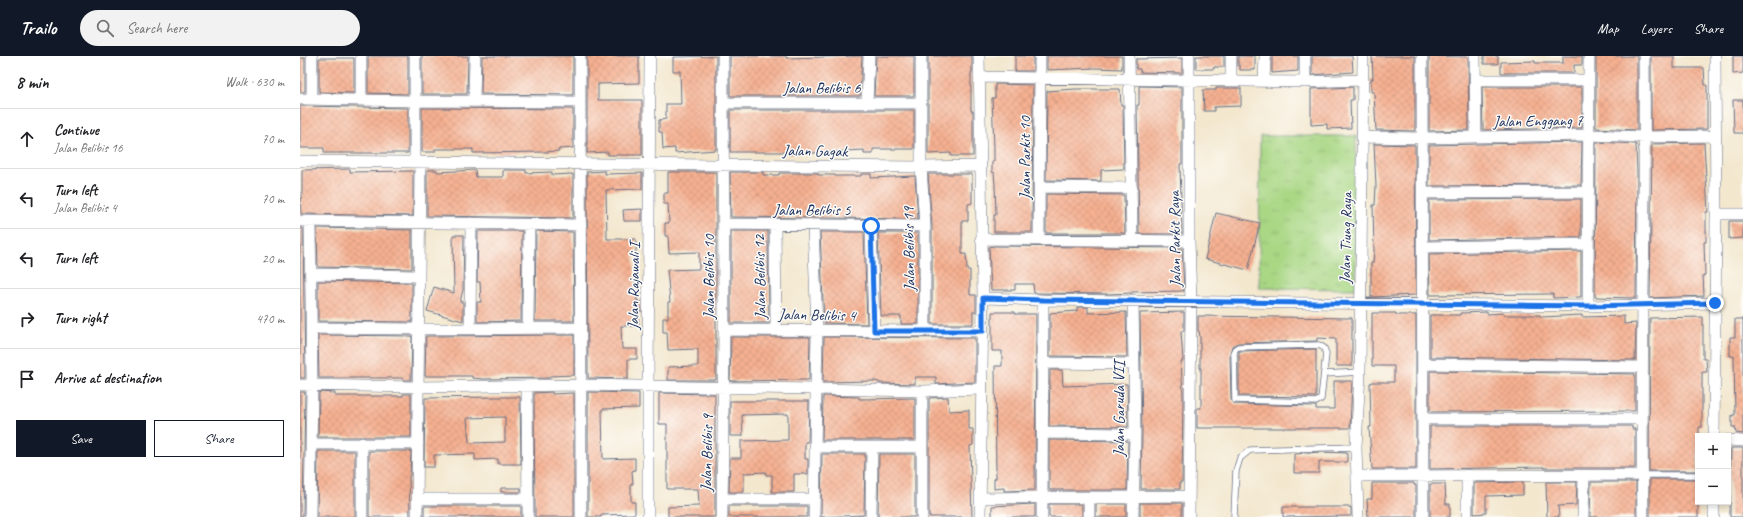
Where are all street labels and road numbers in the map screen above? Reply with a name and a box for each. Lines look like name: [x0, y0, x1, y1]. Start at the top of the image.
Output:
street label: Jalan Belibis 6: [782, 78, 862, 98]
street label: Jalan Enggang 7: [1492, 110, 1584, 132]
street label: Jalan Parkit 10: [1015, 114, 1035, 201]
street label: Jalan Gagak: [781, 140, 849, 162]
street label: Jalan Parkit Raya: [1164, 189, 1186, 288]
street label: Jalan Tiung Raya: [1335, 191, 1357, 285]
street label: Jalan Belibis 5: [772, 200, 852, 220]
street label: Jalan Belibis 19: [898, 205, 920, 293]
street label: Jalan Belibis 10: [699, 233, 719, 320]
street label: Jalan Belibis 12: [749, 233, 771, 321]
street label: Jalan Rajawali I: [623, 239, 645, 331]
street label: Jalan Belibis 4: [777, 304, 858, 326]
street label: Jalan Garuda VII: [1109, 358, 1129, 458]
street label: Jalan Belibis 9: [696, 412, 718, 493]

